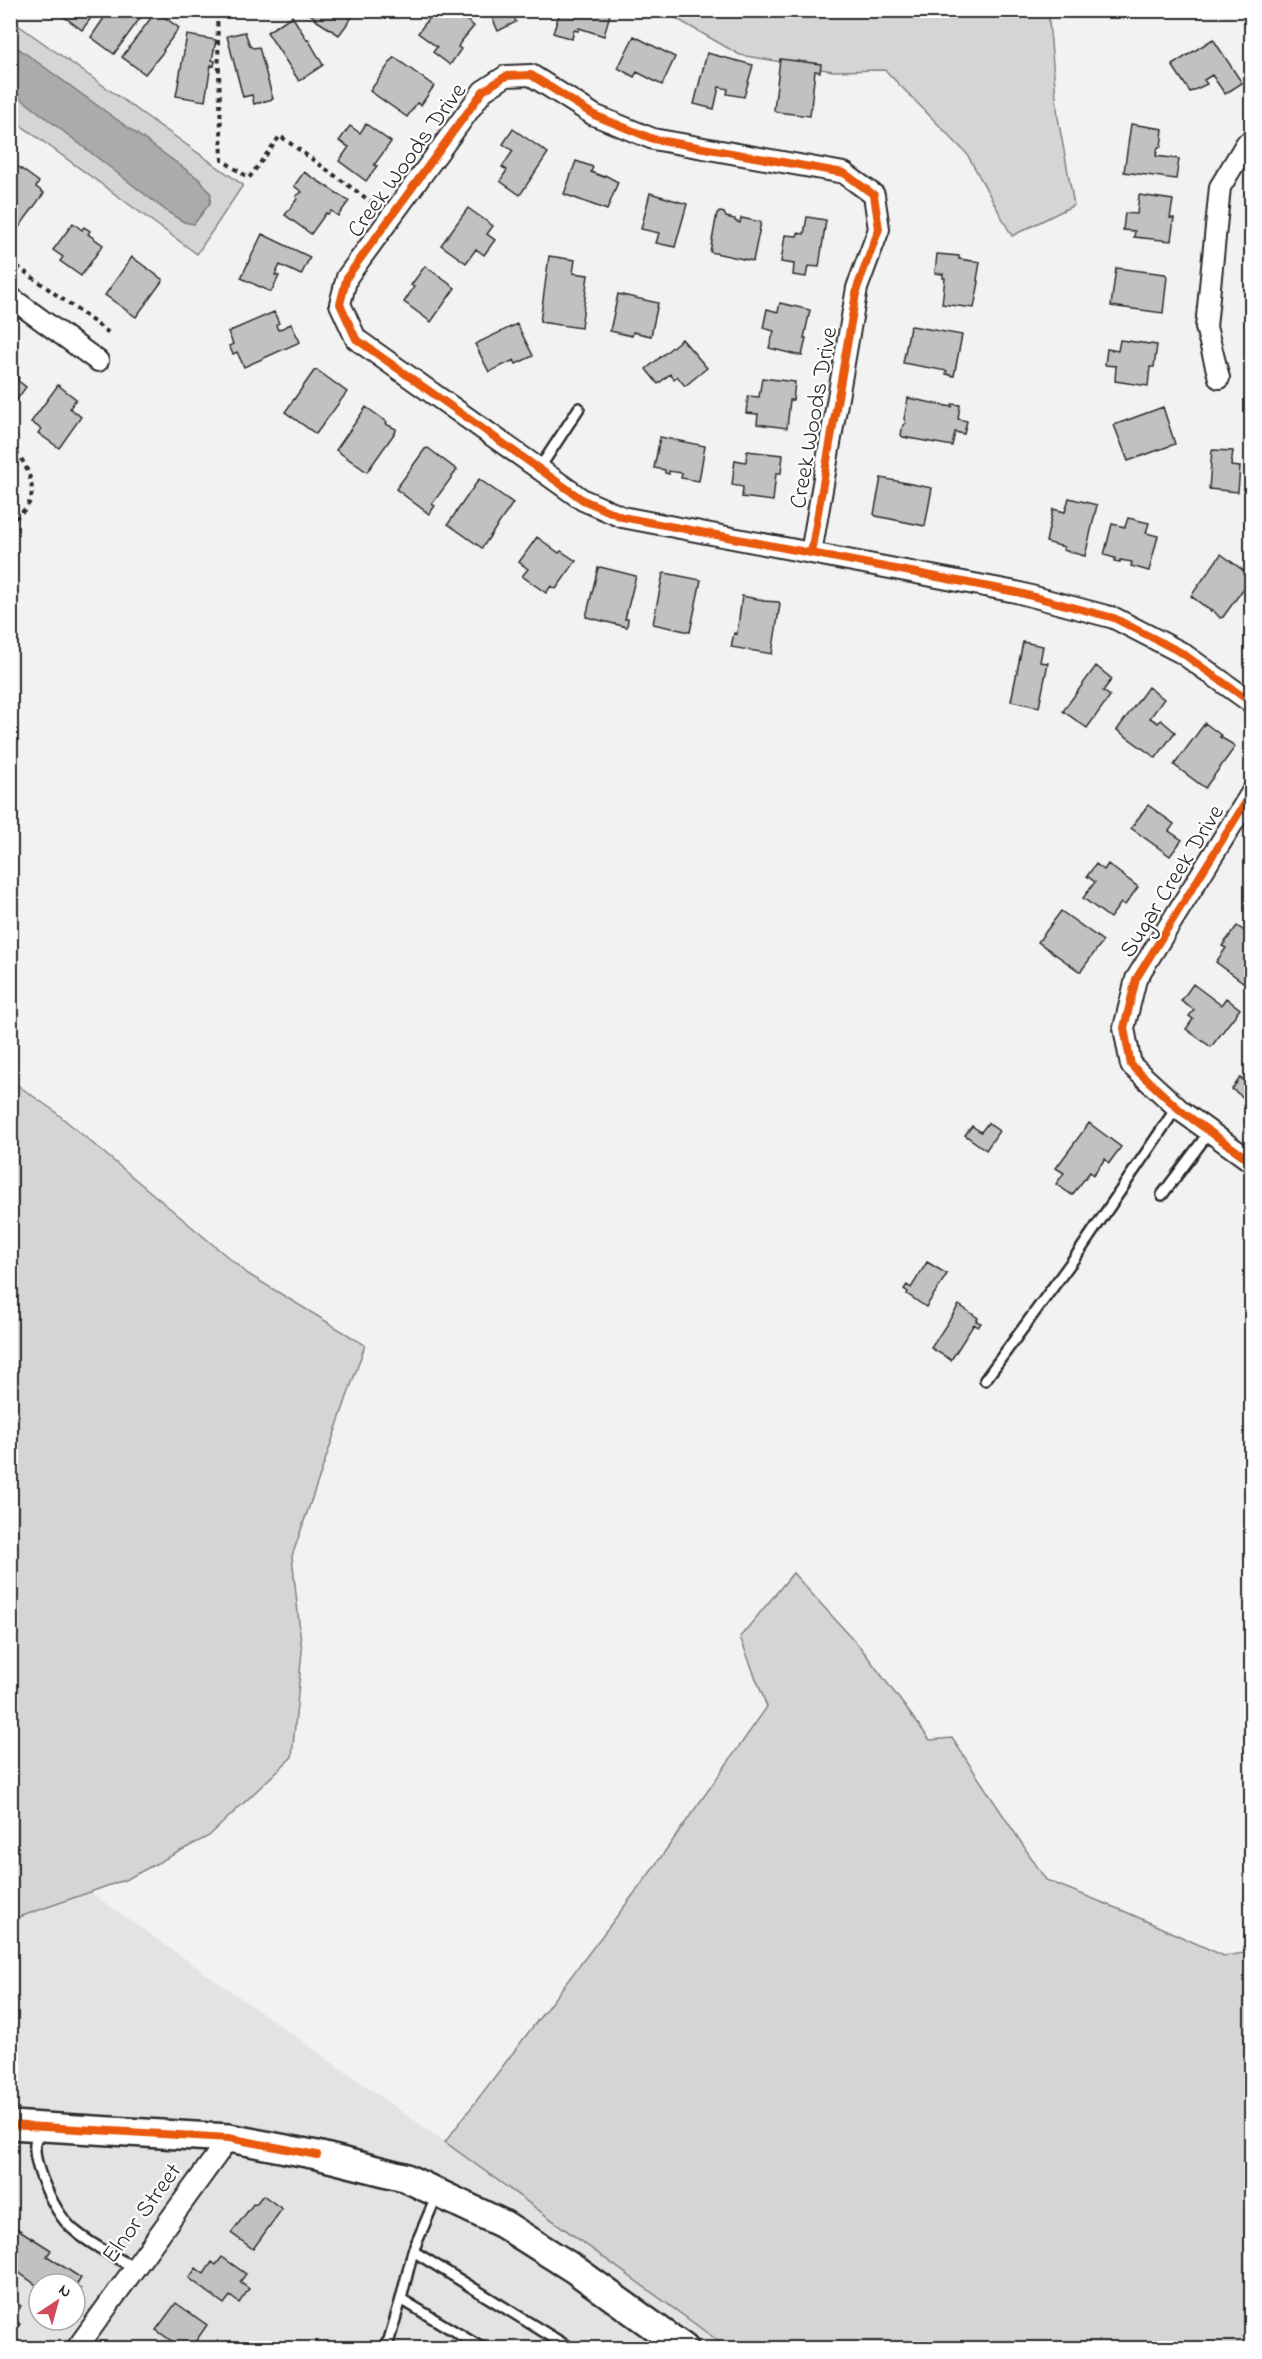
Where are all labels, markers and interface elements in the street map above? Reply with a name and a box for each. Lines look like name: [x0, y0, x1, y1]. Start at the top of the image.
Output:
street label: Creek Woods Drive: [340, 76, 476, 246]
street label: Creek Woods Drive: [782, 324, 848, 512]
street label: Sugar Creek Drive: [1112, 798, 1234, 965]
street label: Elnor Street: [95, 2156, 191, 2272]
north arrow: [27, 2272, 87, 2332]
text: N: [53, 2279, 76, 2304]

